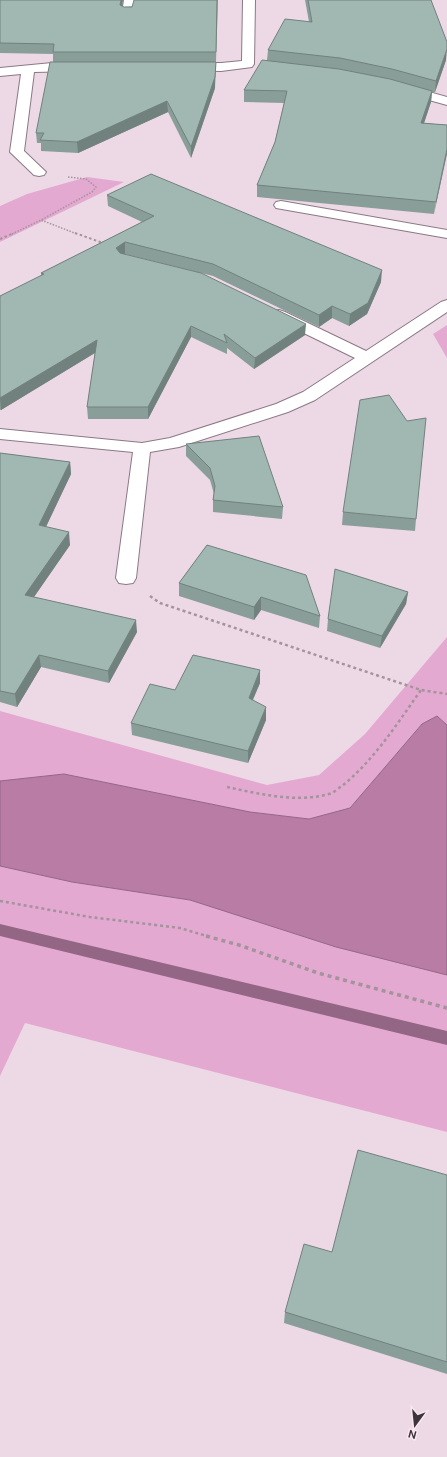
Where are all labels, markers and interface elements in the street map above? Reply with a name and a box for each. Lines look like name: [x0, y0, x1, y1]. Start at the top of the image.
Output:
north arrow: [395, 1405, 435, 1445]
text: N: [407, 1427, 418, 1442]

